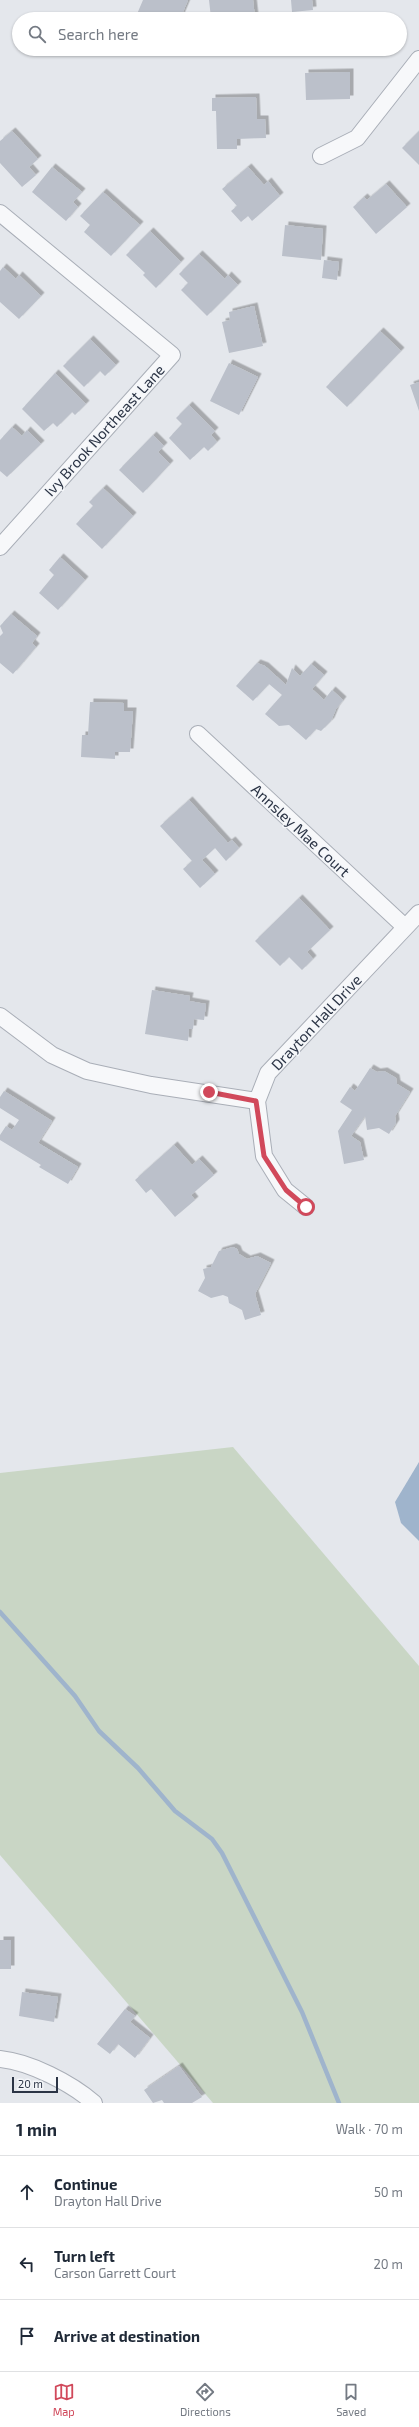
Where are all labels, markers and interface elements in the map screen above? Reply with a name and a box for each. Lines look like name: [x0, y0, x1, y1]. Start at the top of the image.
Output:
search box: [12, 12, 407, 56]
icon: search: [26, 23, 48, 45]
text: Search here: [58, 25, 139, 43]
street label: Ivy Brook Northeast Lane: [40, 360, 168, 500]
street label: Annsley Mae Court: [248, 780, 354, 880]
street label: Drayton Hall Drive: [267, 970, 365, 1074]
route end: [200, 1083, 218, 1101]
route start: [297, 1198, 315, 1216]
scale bar: [12, 2075, 58, 2094]
text: 20 m: [18, 2077, 43, 2090]
text: 1 min: [16, 2119, 57, 2139]
text: Walk · 70 m: [336, 2121, 403, 2137]
text: Continue: [54, 2175, 117, 2193]
icon: ahead: [16, 2181, 38, 2203]
text: 50 m: [374, 2184, 403, 2200]
text: Drayton Hall Drive: [54, 2193, 162, 2209]
text: Turn left: [54, 2247, 115, 2265]
icon: left: [16, 2253, 38, 2275]
text: 20 m: [374, 2256, 403, 2272]
text: Carson Garrett Court: [54, 2265, 176, 2281]
icon: arrive: [16, 2325, 38, 2347]
text: Arrive at destination: [54, 2327, 200, 2345]
tab: Map: [53, 2381, 75, 2418]
tab: Directions: [180, 2381, 231, 2418]
tab: Saved: [336, 2381, 366, 2418]

